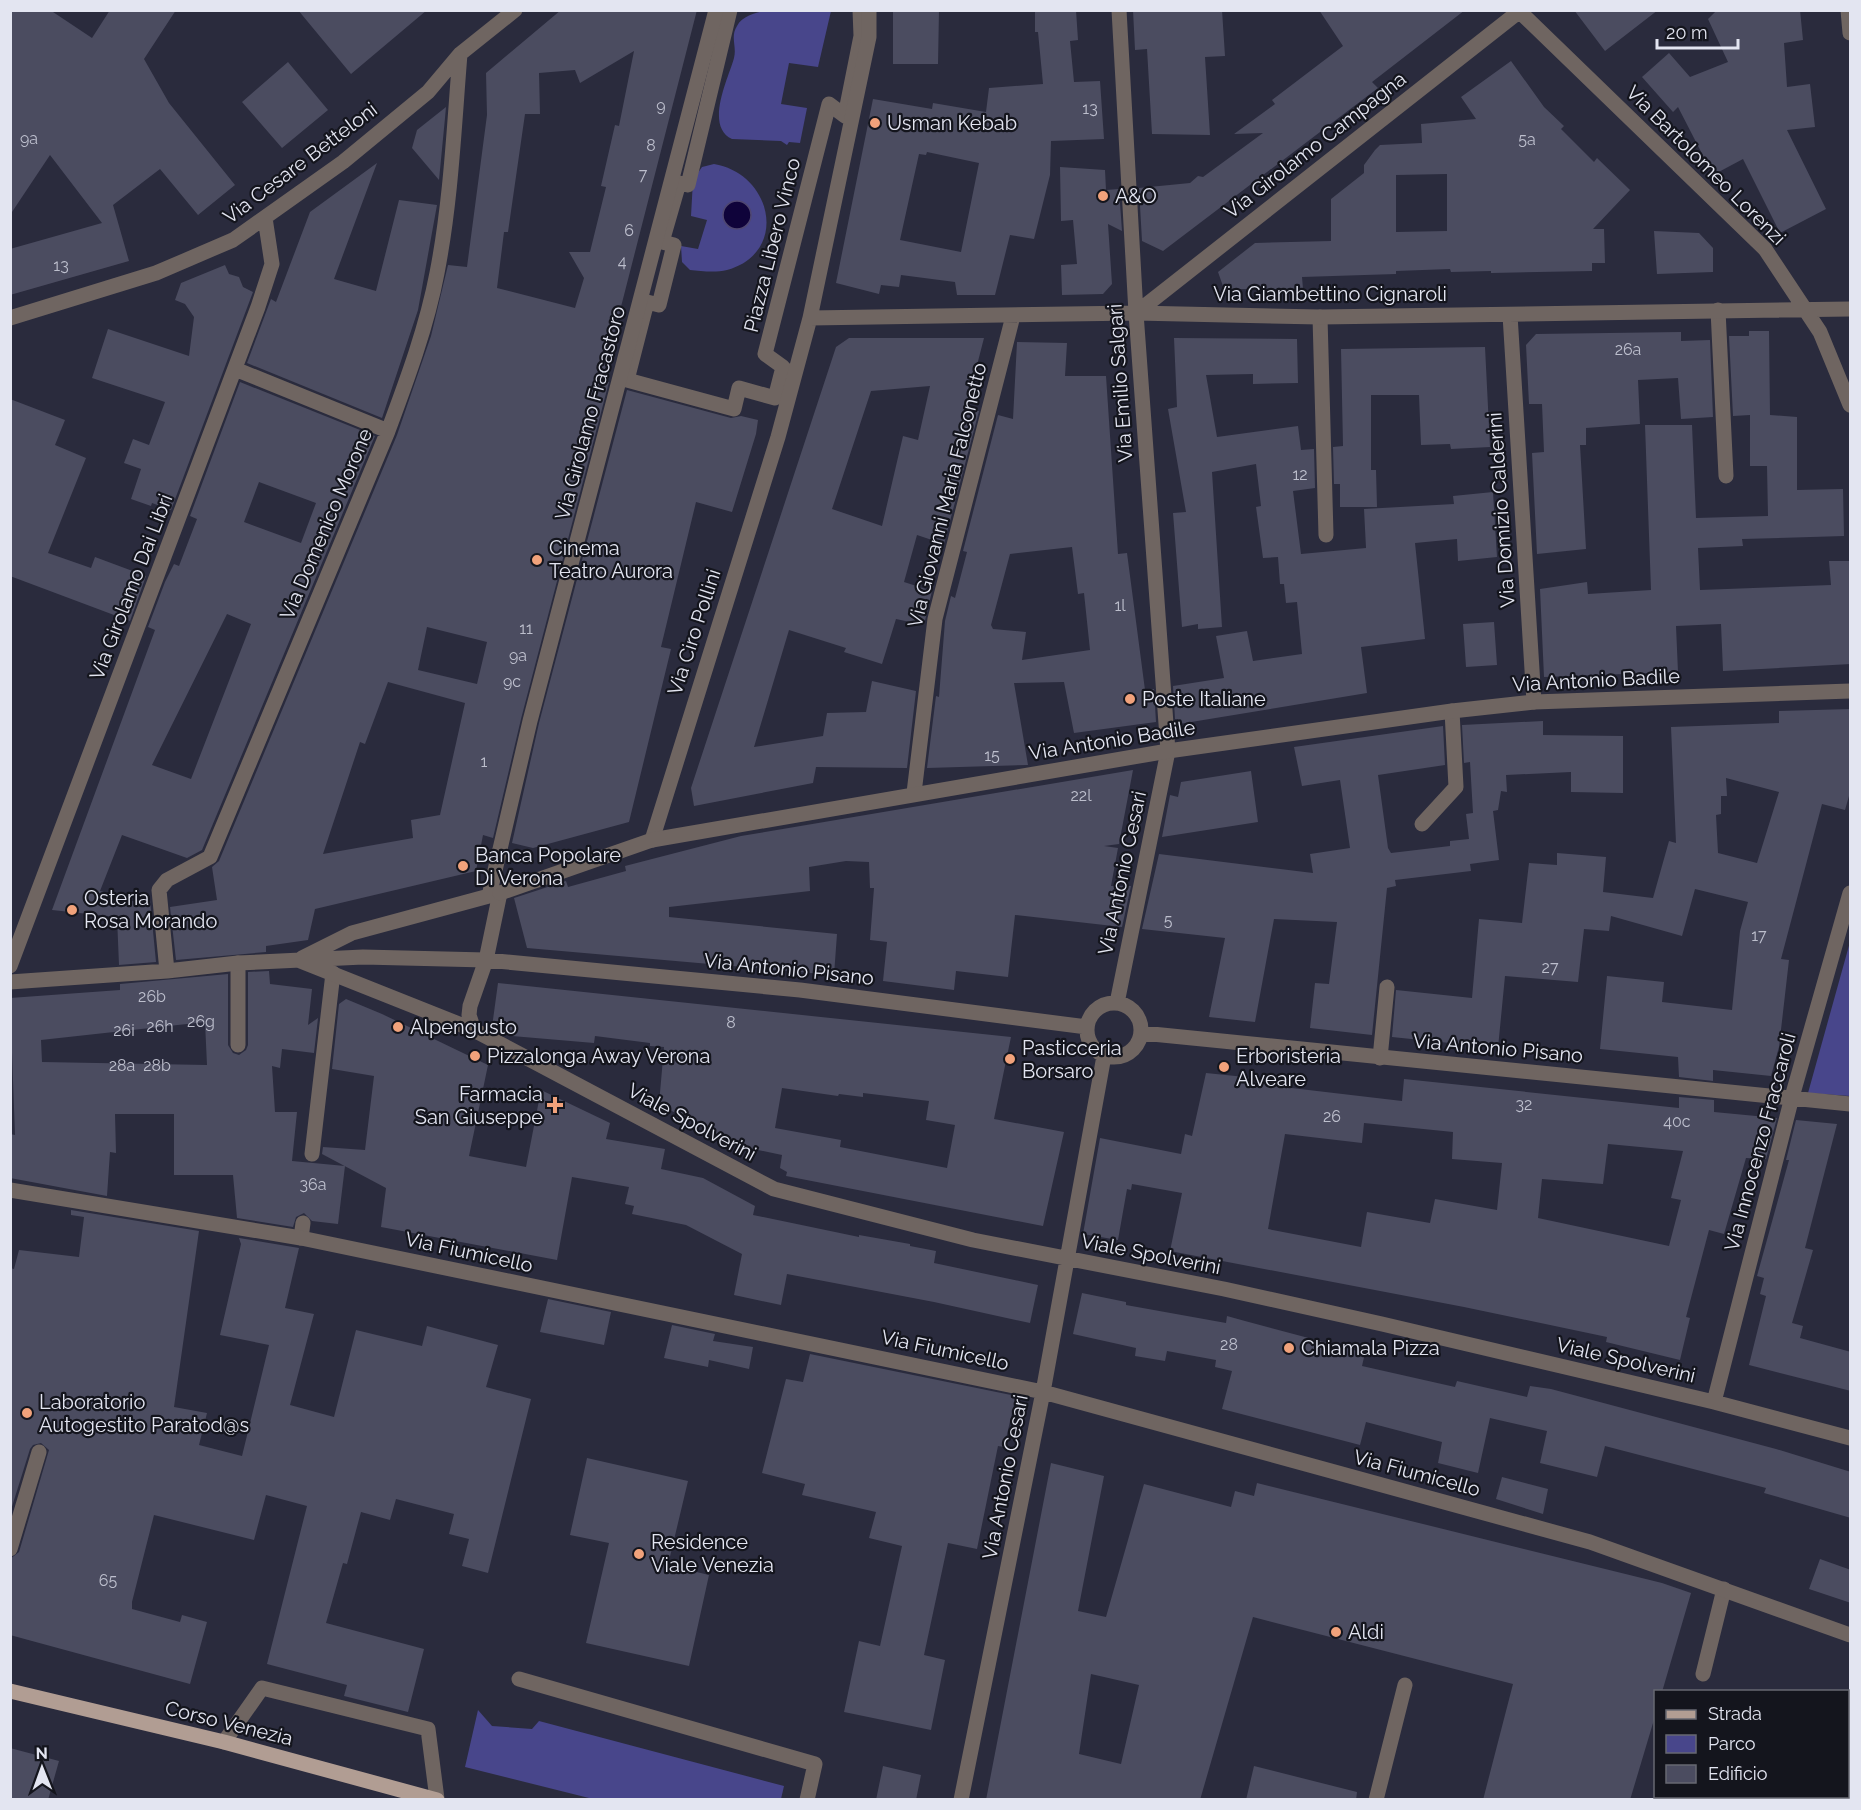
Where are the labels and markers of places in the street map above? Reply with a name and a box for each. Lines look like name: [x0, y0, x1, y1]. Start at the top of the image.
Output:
place label: Usman Kebab: [887, 111, 1017, 135]
marker: Usman Kebab: [868, 116, 882, 130]
place label: A&O: [1115, 184, 1157, 208]
marker: A&O: [1096, 189, 1110, 203]
place label: Cinema Teatro Aurora: [549, 536, 673, 583]
marker: Cinema Teatro Aurora: [530, 553, 544, 567]
place label: Poste Italiane: [1142, 687, 1266, 711]
marker: Poste Italiane: [1123, 692, 1137, 706]
place label: Banca Popolare Di Verona: [475, 843, 621, 890]
marker: Banca Popolare Di Verona: [456, 859, 470, 873]
place label: Osteria Rosa Morando: [84, 886, 218, 933]
marker: Osteria Rosa Morando: [65, 903, 79, 917]
place label: Alpengusto: [410, 1015, 517, 1039]
marker: Alpengusto: [391, 1020, 405, 1034]
place label: Pasticceria Borsaro: [1022, 1036, 1122, 1083]
place label: Pizzalonga Away Verona: [487, 1044, 710, 1068]
place label: Erboristeria Alveare: [1236, 1044, 1341, 1091]
marker: Pizzalonga Away Verona: [468, 1049, 482, 1063]
marker: Pasticceria Borsaro: [1003, 1052, 1017, 1066]
marker: Erboristeria Alveare: [1217, 1060, 1231, 1074]
place label: Farmacia San Giuseppe: [415, 1082, 543, 1129]
marker: Farmacia San Giuseppe: [548, 1098, 562, 1112]
place label: Chiamala Pizza: [1301, 1336, 1440, 1360]
marker: Chiamala Pizza: [1282, 1341, 1296, 1355]
place label: Laboratorio Autogestito Paratod@s: [39, 1390, 249, 1437]
marker: Laboratorio Autogestito Paratod@s: [20, 1406, 34, 1420]
place label: Residence Viale Venezia: [651, 1530, 774, 1577]
marker: Residence Viale Venezia: [632, 1547, 646, 1561]
place label: Aldi: [1348, 1620, 1384, 1644]
marker: Aldi: [1329, 1625, 1343, 1639]

